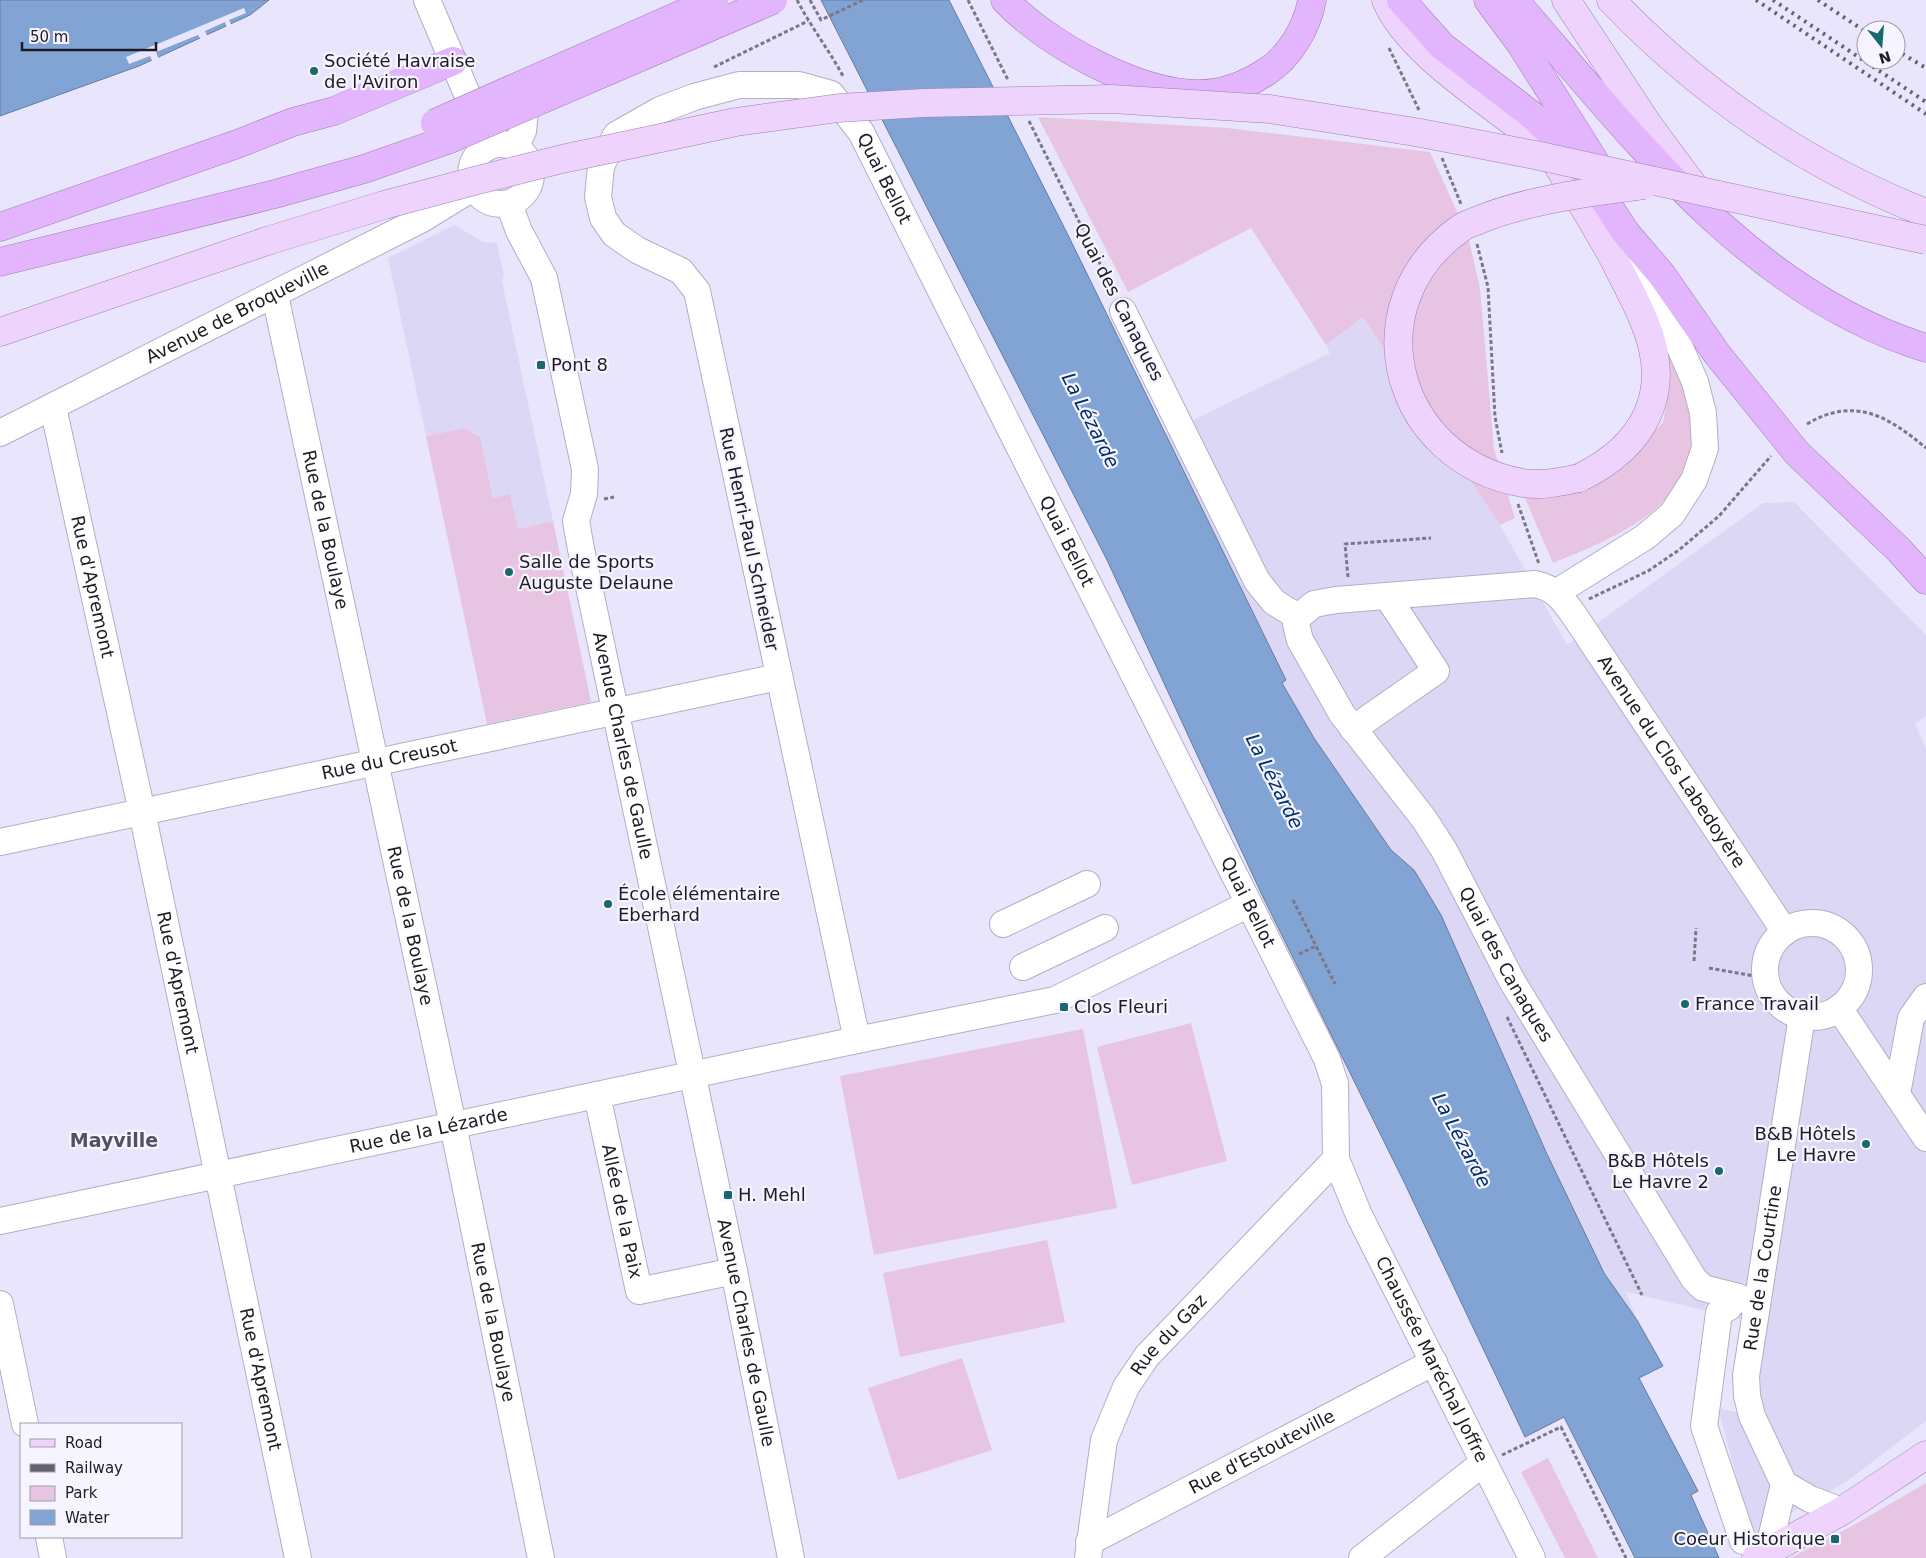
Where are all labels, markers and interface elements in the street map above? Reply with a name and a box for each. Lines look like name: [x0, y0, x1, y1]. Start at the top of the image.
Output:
scale bar: [22, 20, 156, 52]
north arrow: [1856, 20, 1906, 70]
text: 50 m: [30, 28, 68, 46]
text: N: [1877, 48, 1893, 67]
place label: Société Havraise de l'Aviron: [324, 50, 475, 92]
marker: Société Havraise de l'Aviron: [308, 65, 320, 77]
street label: Quai Bellot: [853, 129, 916, 227]
street label: Quai des Canaques: [1071, 219, 1168, 384]
street label: Avenue de Broqueville: [142, 257, 332, 367]
place label: Pont 8: [551, 354, 608, 375]
marker: Pont 8: [535, 359, 547, 371]
water label: La Lézarde: [1058, 369, 1124, 471]
street label: Rue Henri-Paul Schneider: [716, 425, 784, 653]
street label: Rue de la Boulaye: [299, 448, 353, 611]
street label: Quai Bellot: [1036, 492, 1099, 590]
street label: Rue d'Apremont: [67, 513, 119, 660]
place label: Salle de Sports Auguste Delaune: [519, 551, 674, 593]
marker: Salle de Sports Auguste Delaune: [503, 566, 515, 578]
street label: Avenue Charles de Gaulle: [589, 630, 657, 861]
street label: Avenue du Clos Labedoyère: [1594, 651, 1750, 872]
water label: La Lézarde: [1242, 730, 1308, 832]
street label: Rue du Creusot: [320, 734, 459, 784]
street label: Rue de la Boulaye: [383, 844, 438, 1007]
street label: Quai Bellot: [1217, 853, 1280, 951]
place label: École élémentaire Eberhard: [618, 883, 780, 925]
street label: Quai des Canaques: [1455, 883, 1558, 1046]
marker: École élémentaire Eberhard: [602, 898, 614, 910]
street label: Rue d'Apremont: [153, 909, 203, 1056]
place label: France Travail: [1695, 993, 1819, 1014]
place label: Clos Fleuri: [1074, 996, 1168, 1017]
marker: France Travail: [1679, 998, 1691, 1010]
marker: Clos Fleuri: [1058, 1001, 1070, 1013]
water label: La Lézarde: [1428, 1089, 1496, 1191]
street label: Rue de la Lézarde: [348, 1103, 509, 1157]
place label: B&B Hôtels Le Havre: [1754, 1123, 1856, 1165]
district label: Mayville: [70, 1129, 158, 1151]
marker: B&B Hôtels Le Havre: [1860, 1138, 1872, 1150]
street label: Allée de la Paix: [598, 1142, 647, 1281]
place label: B&B Hôtels Le Havre 2: [1607, 1150, 1709, 1192]
marker: B&B Hôtels Le Havre 2: [1713, 1165, 1725, 1177]
place label: H. Mehl: [738, 1184, 806, 1205]
street label: Rue de la Courtine: [1739, 1184, 1786, 1352]
marker: H. Mehl: [722, 1189, 734, 1201]
street label: Avenue Charles de Gaulle: [713, 1217, 780, 1449]
street label: Rue de la Boulaye: [467, 1240, 520, 1404]
street label: Chaussée Maréchal Joffre: [1372, 1253, 1493, 1465]
street label: Rue du Gaz: [1126, 1290, 1211, 1379]
street label: Rue d'Apremont: [236, 1306, 286, 1452]
street label: Rue d'Estouteville: [1185, 1405, 1338, 1498]
legend: [20, 1423, 182, 1538]
text: Road: [65, 1434, 103, 1452]
text: Railway: [65, 1459, 123, 1477]
text: Park: [65, 1484, 98, 1502]
text: Water: [65, 1509, 110, 1527]
place label: Coeur Historique: [1674, 1528, 1825, 1549]
marker: Coeur Historique: [1829, 1533, 1841, 1545]

